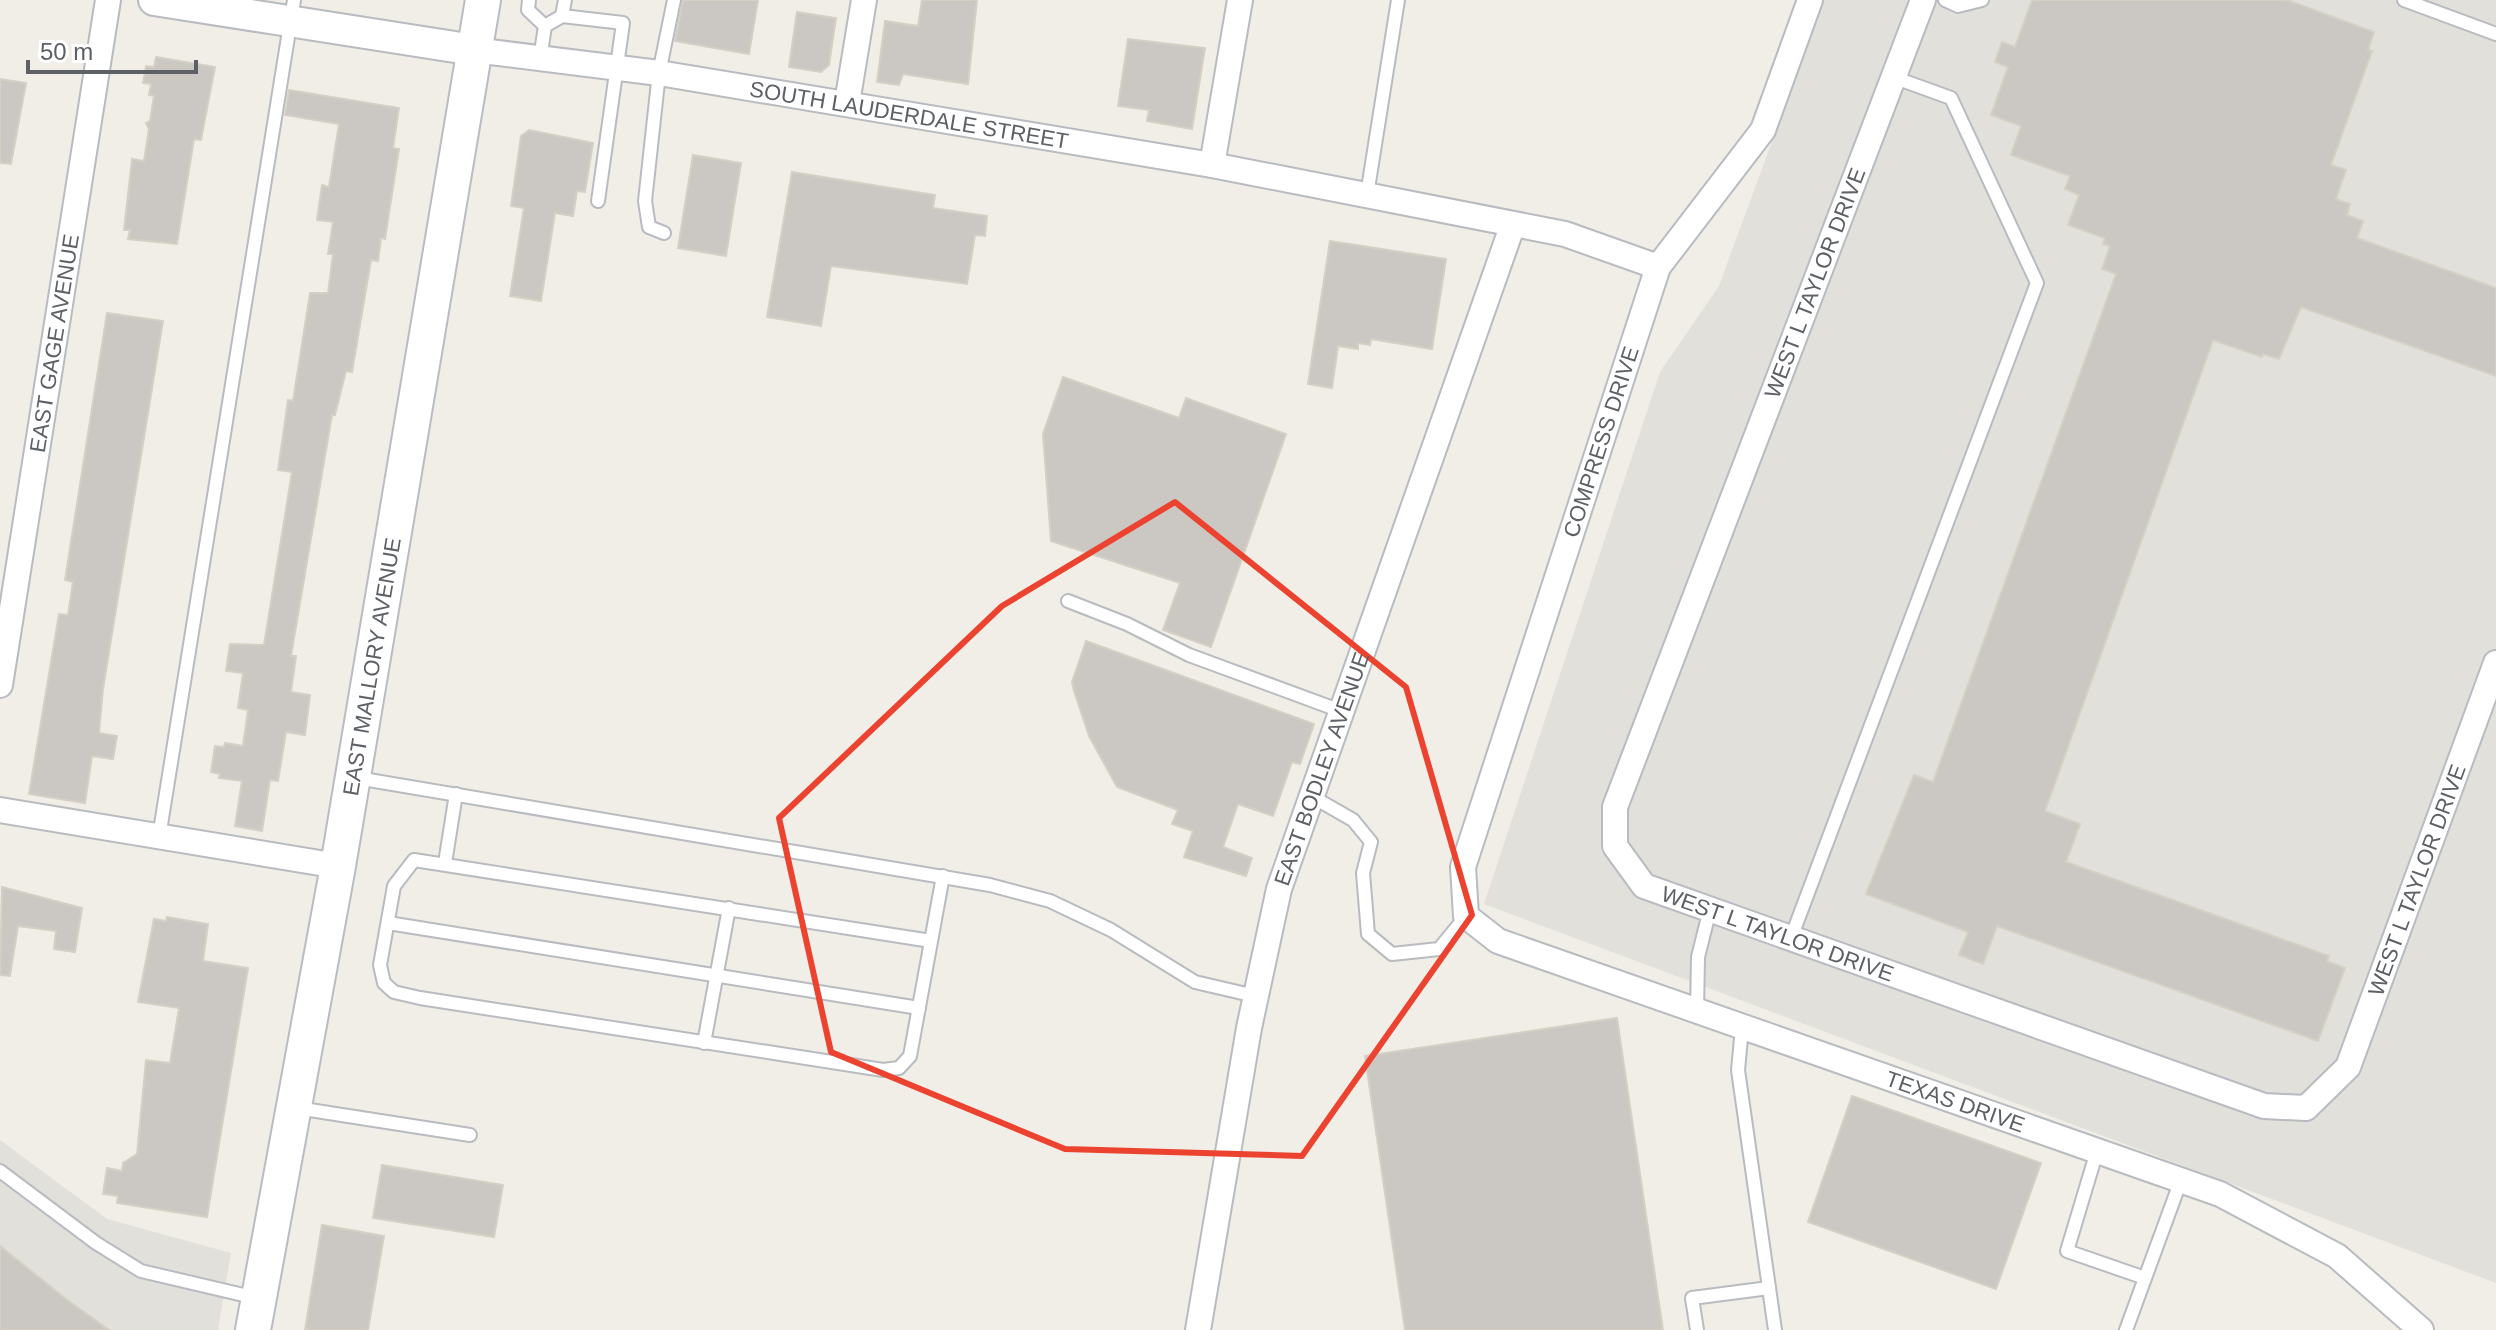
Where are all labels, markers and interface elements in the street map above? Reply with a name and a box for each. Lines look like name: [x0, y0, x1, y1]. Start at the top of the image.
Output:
scale bar: [28, 24, 196, 74]
text: 50 m: [40, 38, 93, 65]
street label: SOUTH LAUDERDALE STREET: [748, 76, 1070, 153]
street label: WEST L TAYLOR DRIVE: [1760, 164, 1870, 402]
street label: EAST GAGE AVENUE: [24, 232, 83, 454]
street label: COMPRESS DRIVE: [1558, 343, 1644, 541]
street label: EAST MALLORY AVENUE: [337, 536, 405, 797]
street label: EAST BODLEY AVENUE: [1269, 649, 1374, 889]
street label: WEST L TAYLOR DRIVE: [2363, 761, 2470, 999]
street label: WEST L TAYLOR DRIVE: [1658, 881, 1897, 986]
street label: TEXAS DRIVE: [1882, 1065, 2028, 1137]

